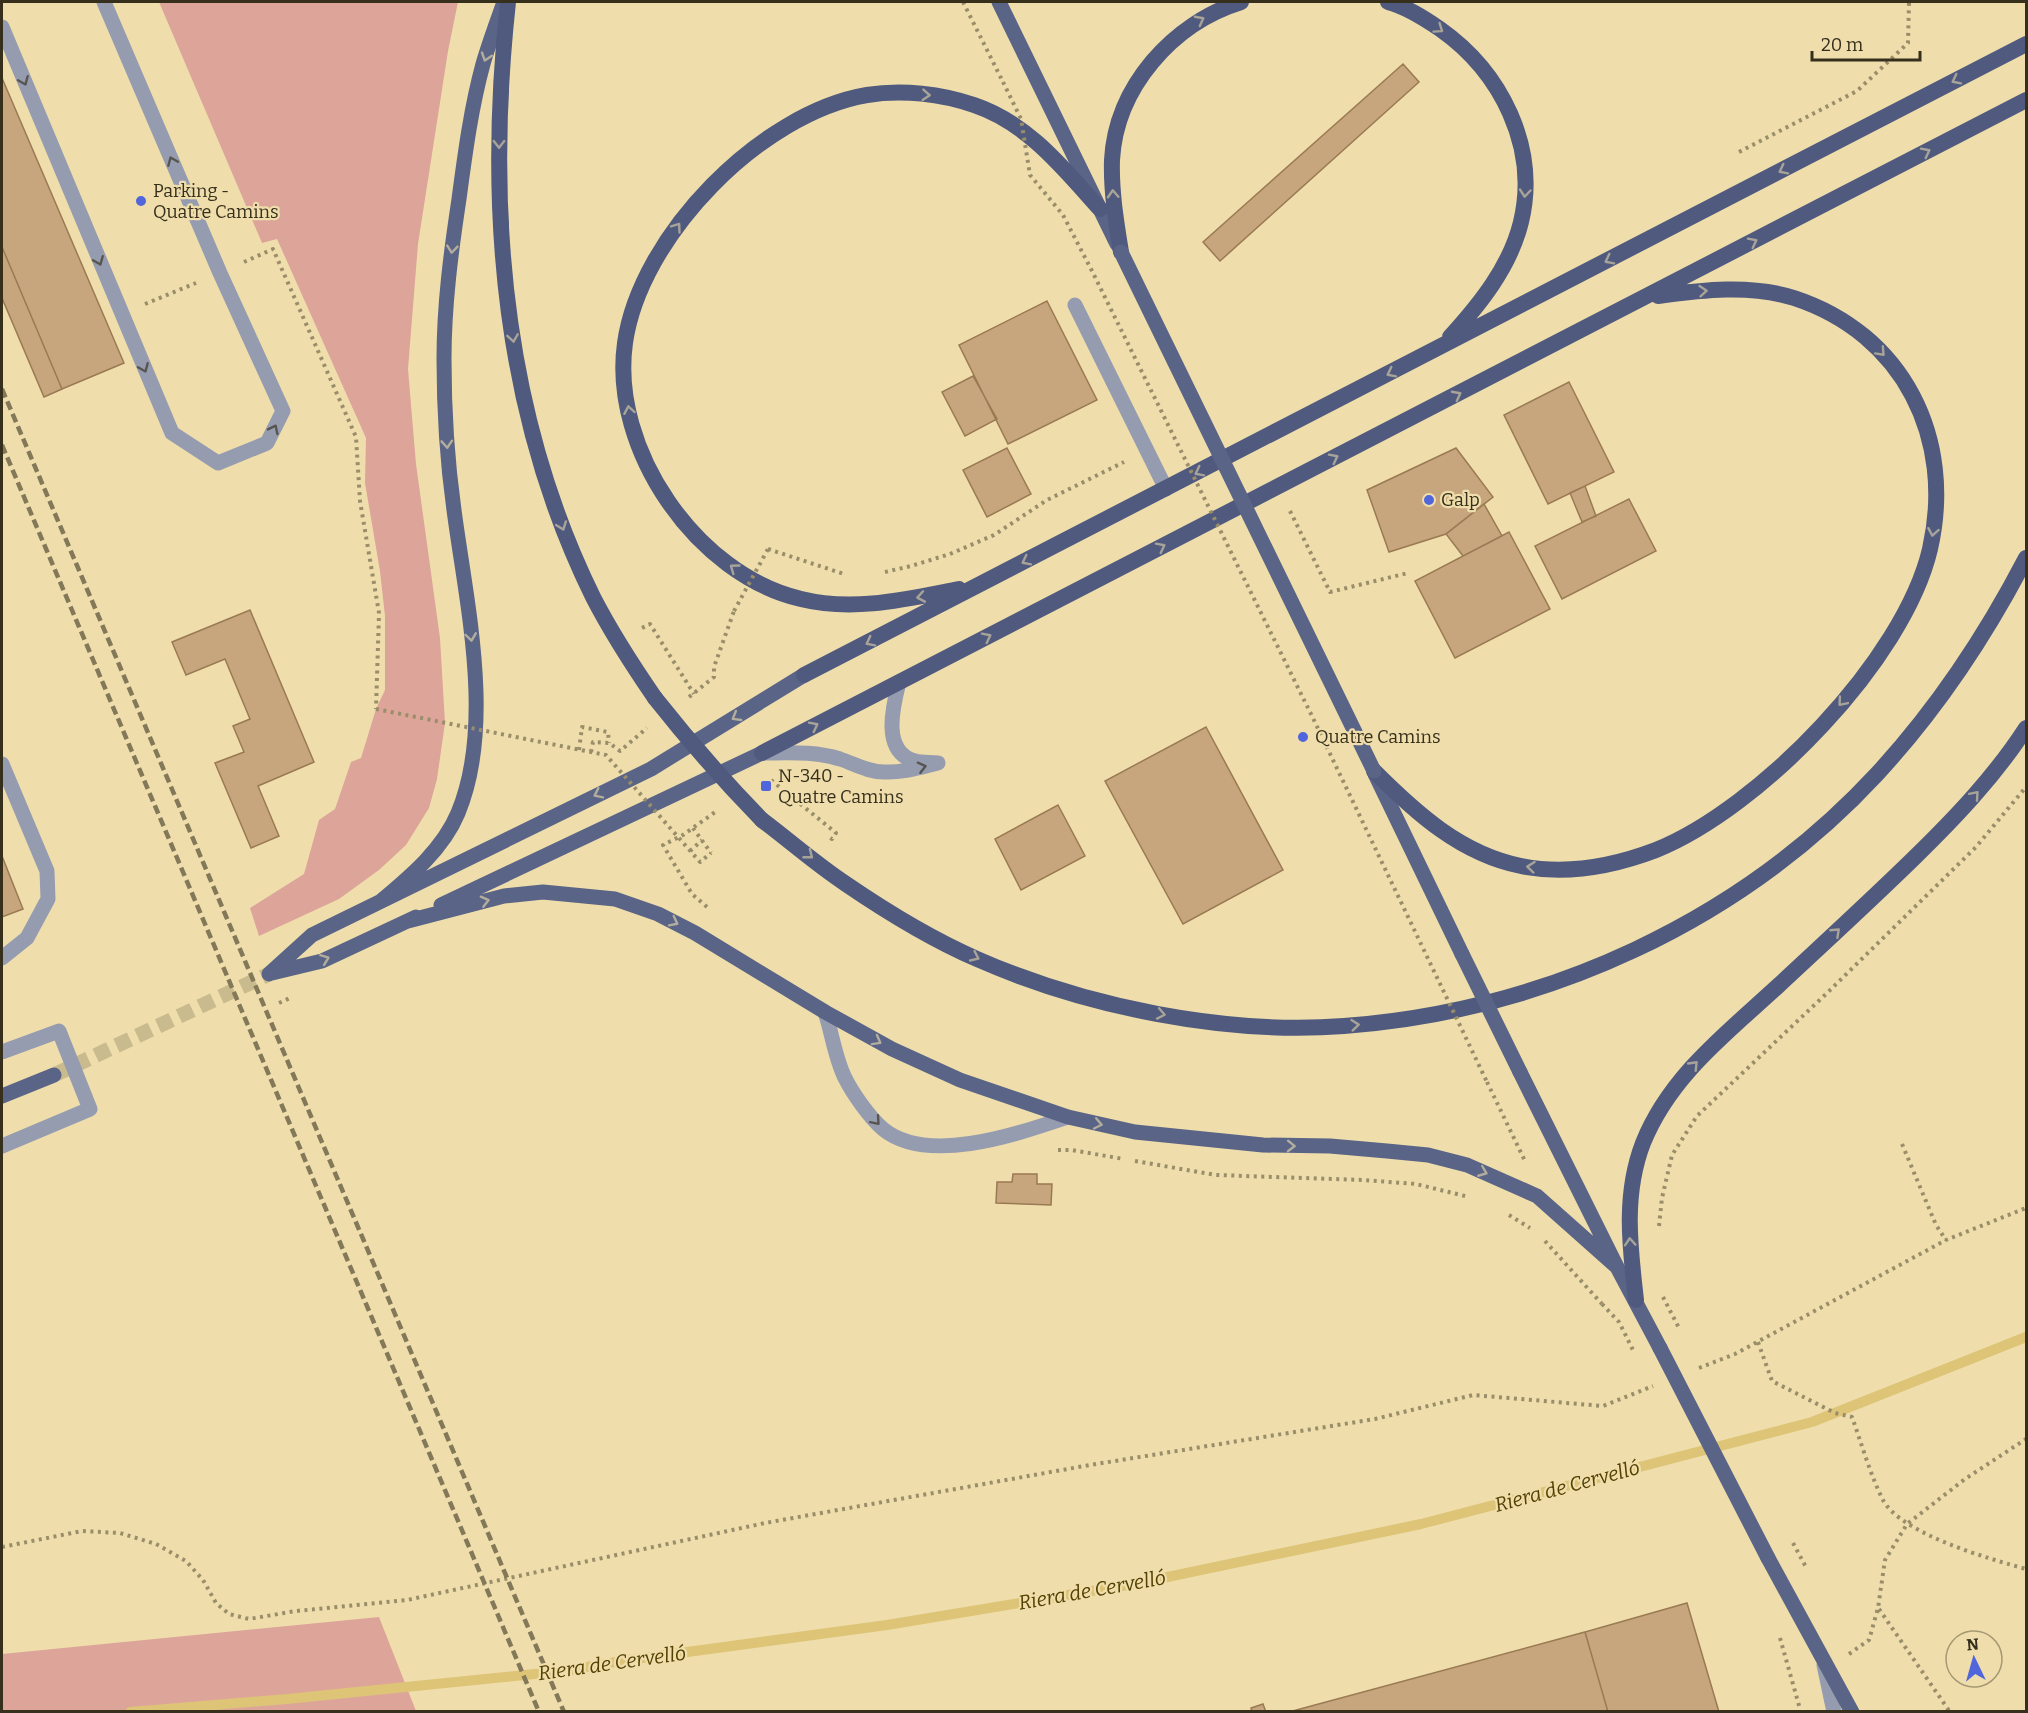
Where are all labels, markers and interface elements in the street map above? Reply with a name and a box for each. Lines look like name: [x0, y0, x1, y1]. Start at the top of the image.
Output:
one-way arrow: [1194, 16, 1204, 27]
one-way arrow: [1432, 21, 1443, 32]
scale bar: [1812, 24, 1920, 62]
text: 20 m: [1821, 34, 1863, 56]
one-way arrow: [480, 51, 493, 62]
one-way arrow: [1951, 73, 1962, 85]
one-way arrow: [17, 75, 29, 86]
one-way arrow: [922, 88, 931, 101]
one-way arrow: [493, 139, 506, 148]
one-way arrow: [1920, 148, 1930, 159]
one-way arrow: [167, 157, 179, 168]
one-way arrow: [1778, 163, 1789, 174]
place label: Parking - Quatre Camins: [153, 180, 279, 223]
one-way arrow: [1107, 189, 1120, 198]
one-way arrow: [1518, 189, 1531, 198]
marker: Parking - Quatre Camins: [134, 194, 148, 208]
one-way arrow: [670, 223, 681, 234]
one-way arrow: [1747, 238, 1757, 249]
one-way arrow: [446, 244, 459, 254]
one-way arrow: [1605, 252, 1616, 264]
one-way arrow: [92, 255, 104, 266]
one-way arrow: [1699, 284, 1708, 297]
one-way arrow: [506, 333, 518, 343]
one-way arrow: [1873, 345, 1884, 356]
one-way arrow: [137, 362, 149, 373]
one-way arrow: [1386, 366, 1397, 377]
one-way arrow: [1450, 391, 1461, 402]
one-way arrow: [624, 405, 636, 414]
one-way arrow: [267, 424, 279, 435]
one-way arrow: [440, 439, 453, 448]
one-way arrow: [1328, 454, 1338, 465]
one-way arrow: [1195, 465, 1205, 476]
place label: Galp: [1441, 489, 1480, 511]
marker: Galp: [1422, 493, 1436, 507]
one-way arrow: [555, 520, 568, 531]
one-way arrow: [1927, 527, 1940, 537]
one-way arrow: [1154, 543, 1165, 555]
one-way arrow: [1021, 554, 1032, 566]
one-way arrow: [730, 564, 741, 575]
one-way arrow: [916, 590, 925, 602]
one-way arrow: [465, 632, 477, 642]
one-way arrow: [981, 633, 992, 644]
one-way arrow: [865, 634, 876, 646]
one-way arrow: [1838, 695, 1849, 706]
one-way arrow: [732, 709, 742, 721]
one-way arrow: [808, 722, 819, 734]
place label: Quatre Camins: [1315, 726, 1441, 748]
marker: Quatre Camins: [1296, 730, 1310, 744]
one-way arrow: [917, 761, 927, 774]
place label: N-340 - Quatre Camins: [778, 765, 904, 808]
marker: N-340 - Quatre Camins: [759, 779, 773, 793]
one-way arrow: [594, 787, 605, 799]
one-way arrow: [1968, 791, 1979, 802]
one-way arrow: [802, 848, 813, 859]
one-way arrow: [1527, 862, 1536, 874]
one-way arrow: [479, 896, 489, 909]
one-way arrow: [668, 915, 678, 926]
one-way arrow: [1830, 928, 1840, 939]
one-way arrow: [968, 950, 979, 962]
one-way arrow: [319, 954, 330, 966]
one-way arrow: [1155, 1007, 1165, 1020]
one-way arrow: [1350, 1019, 1359, 1032]
one-way arrow: [870, 1034, 881, 1045]
one-way arrow: [1687, 1061, 1698, 1071]
one-way arrow: [869, 1114, 880, 1125]
one-way arrow: [1092, 1117, 1102, 1130]
one-way arrow: [1287, 1139, 1296, 1152]
one-way arrow: [1477, 1165, 1488, 1177]
one-way arrow: [1624, 1238, 1637, 1247]
water label: Riera de Cervelló: [1492, 1455, 1642, 1517]
water label: Riera de Cervelló: [1016, 1565, 1168, 1615]
north arrow: [1944, 1629, 2004, 1689]
text: N: [1966, 1635, 1980, 1655]
water label: Riera de Cervelló: [536, 1641, 688, 1685]

